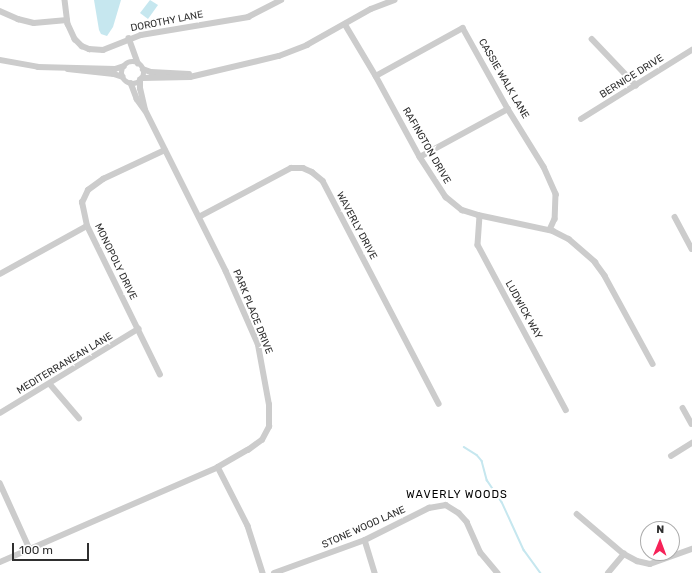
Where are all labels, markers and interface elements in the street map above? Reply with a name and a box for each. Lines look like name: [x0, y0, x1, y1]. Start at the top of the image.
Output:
street label: DOROTHY LANE: [130, 9, 204, 35]
street label: CASSIE WALK LANE: [475, 37, 531, 121]
street label: BERNICE DRIVE: [598, 53, 666, 101]
street label: RAFINGTON DRIVE: [399, 106, 453, 186]
street label: WAVERLY DRIVE: [333, 190, 379, 262]
street label: MONOPOLY DRIVE: [91, 222, 139, 302]
street label: PARK PLACE DRIVE: [230, 268, 274, 356]
street label: LUDWICK WAY: [502, 279, 544, 341]
street label: MEDITERRANEAN LANE: [15, 331, 115, 397]
district label: WAVERLY WOODS: [406, 488, 508, 502]
street label: STONE WOOD LANE: [320, 504, 408, 552]
north arrow: [640, 521, 680, 561]
text: N: [656, 523, 664, 536]
scale bar: [14, 535, 91, 561]
text: 100 m: [19, 543, 53, 557]

